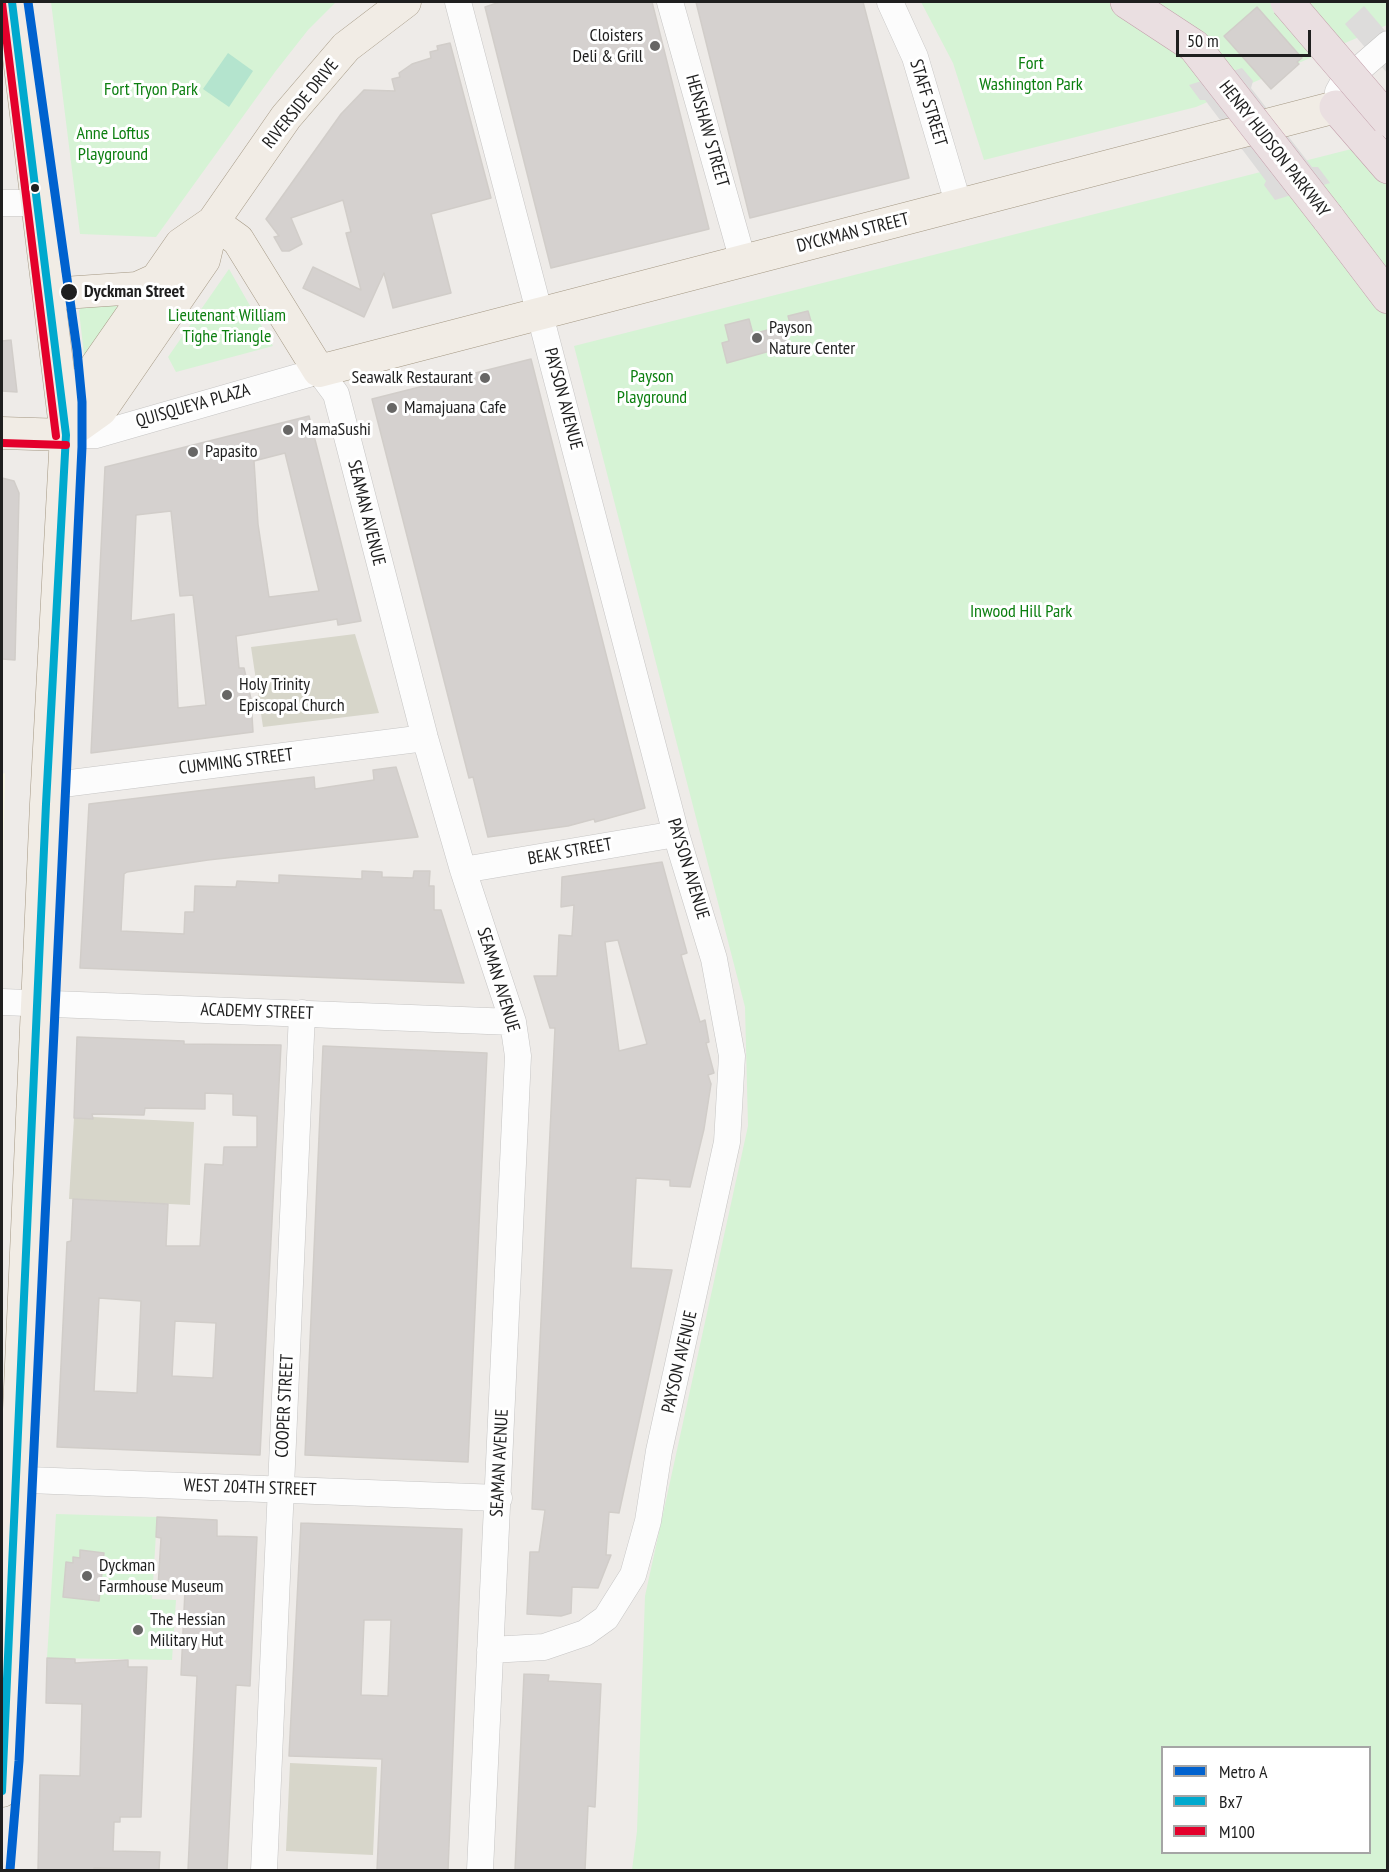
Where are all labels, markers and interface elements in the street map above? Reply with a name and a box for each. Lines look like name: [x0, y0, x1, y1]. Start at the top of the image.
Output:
scale bar: [1179, 18, 1314, 56]
place label: Cloisters Deli & Grill: [572, 25, 643, 68]
text: 50 m: [1187, 29, 1219, 52]
marker: Cloisters Deli & Grill: [648, 39, 662, 53]
park label: Fort Washington Park: [979, 53, 1083, 96]
street label: RIVERSIDE DRIVE: [258, 55, 344, 153]
street label: STAFF STREET: [905, 57, 951, 149]
street label: HENSHAW STREET: [681, 72, 733, 190]
street label: HENRY HUDSON PARKWAY: [1214, 77, 1334, 221]
park label: Fort Tryon Park: [104, 79, 198, 101]
park label: Anne Loftus Playground: [76, 123, 150, 166]
unlabelled marker: [29, 182, 41, 194]
street label: DYCKMAN STREET: [795, 209, 911, 257]
place label: Dyckman Street: [84, 281, 185, 303]
marker: Dyckman Street: [59, 282, 79, 302]
park label: Lieutenant William Tighe Triangle: [168, 305, 286, 348]
place label: Payson Nature Center: [769, 317, 855, 360]
marker: Payson Nature Center: [750, 331, 764, 345]
street label: PAYSON AVENUE: [539, 346, 587, 452]
park label: Payson Playground: [617, 366, 687, 409]
place label: Seawalk Restaurant: [351, 367, 473, 389]
marker: Seawalk Restaurant: [478, 371, 492, 385]
street label: QUISQUEYA PLAZA: [133, 379, 253, 433]
place label: Mamajuana Cafe: [404, 397, 507, 419]
marker: Mamajuana Cafe: [385, 401, 399, 415]
place label: MamaSushi: [300, 419, 371, 441]
marker: MamaSushi: [281, 423, 295, 437]
place label: Papasito: [205, 441, 257, 463]
marker: Papasito: [186, 445, 200, 459]
street label: SEAMAN AVENUE: [342, 458, 390, 568]
park label: Inwood Hill Park: [970, 601, 1072, 623]
place label: Holy Trinity Episcopal Church: [239, 674, 345, 716]
marker: Holy Trinity Episcopal Church: [220, 688, 234, 702]
street label: CUMMING STREET: [178, 744, 294, 780]
street label: PAYSON AVENUE: [662, 816, 714, 922]
street label: BEAK STREET: [526, 834, 614, 870]
street label: SEAMAN AVENUE: [472, 925, 524, 1035]
street label: ACADEMY STREET: [200, 999, 314, 1025]
street label: PAYSON AVENUE: [658, 1309, 702, 1415]
street label: COOPER STREET: [271, 1354, 299, 1458]
street label: SEAMAN AVENUE: [486, 1408, 514, 1518]
street label: WEST 204TH STREET: [183, 1475, 317, 1501]
place label: Dyckman Farmhouse Museum: [99, 1555, 223, 1598]
marker: Dyckman Farmhouse Museum: [80, 1569, 94, 1583]
place label: The Hessian Military Hut: [150, 1609, 225, 1652]
marker: The Hessian Military Hut: [131, 1623, 145, 1637]
legend: [1161, 1746, 1371, 1854]
text: Metro A: [1219, 1760, 1267, 1783]
text: Bx7: [1219, 1790, 1243, 1813]
text: M100: [1219, 1820, 1255, 1843]

